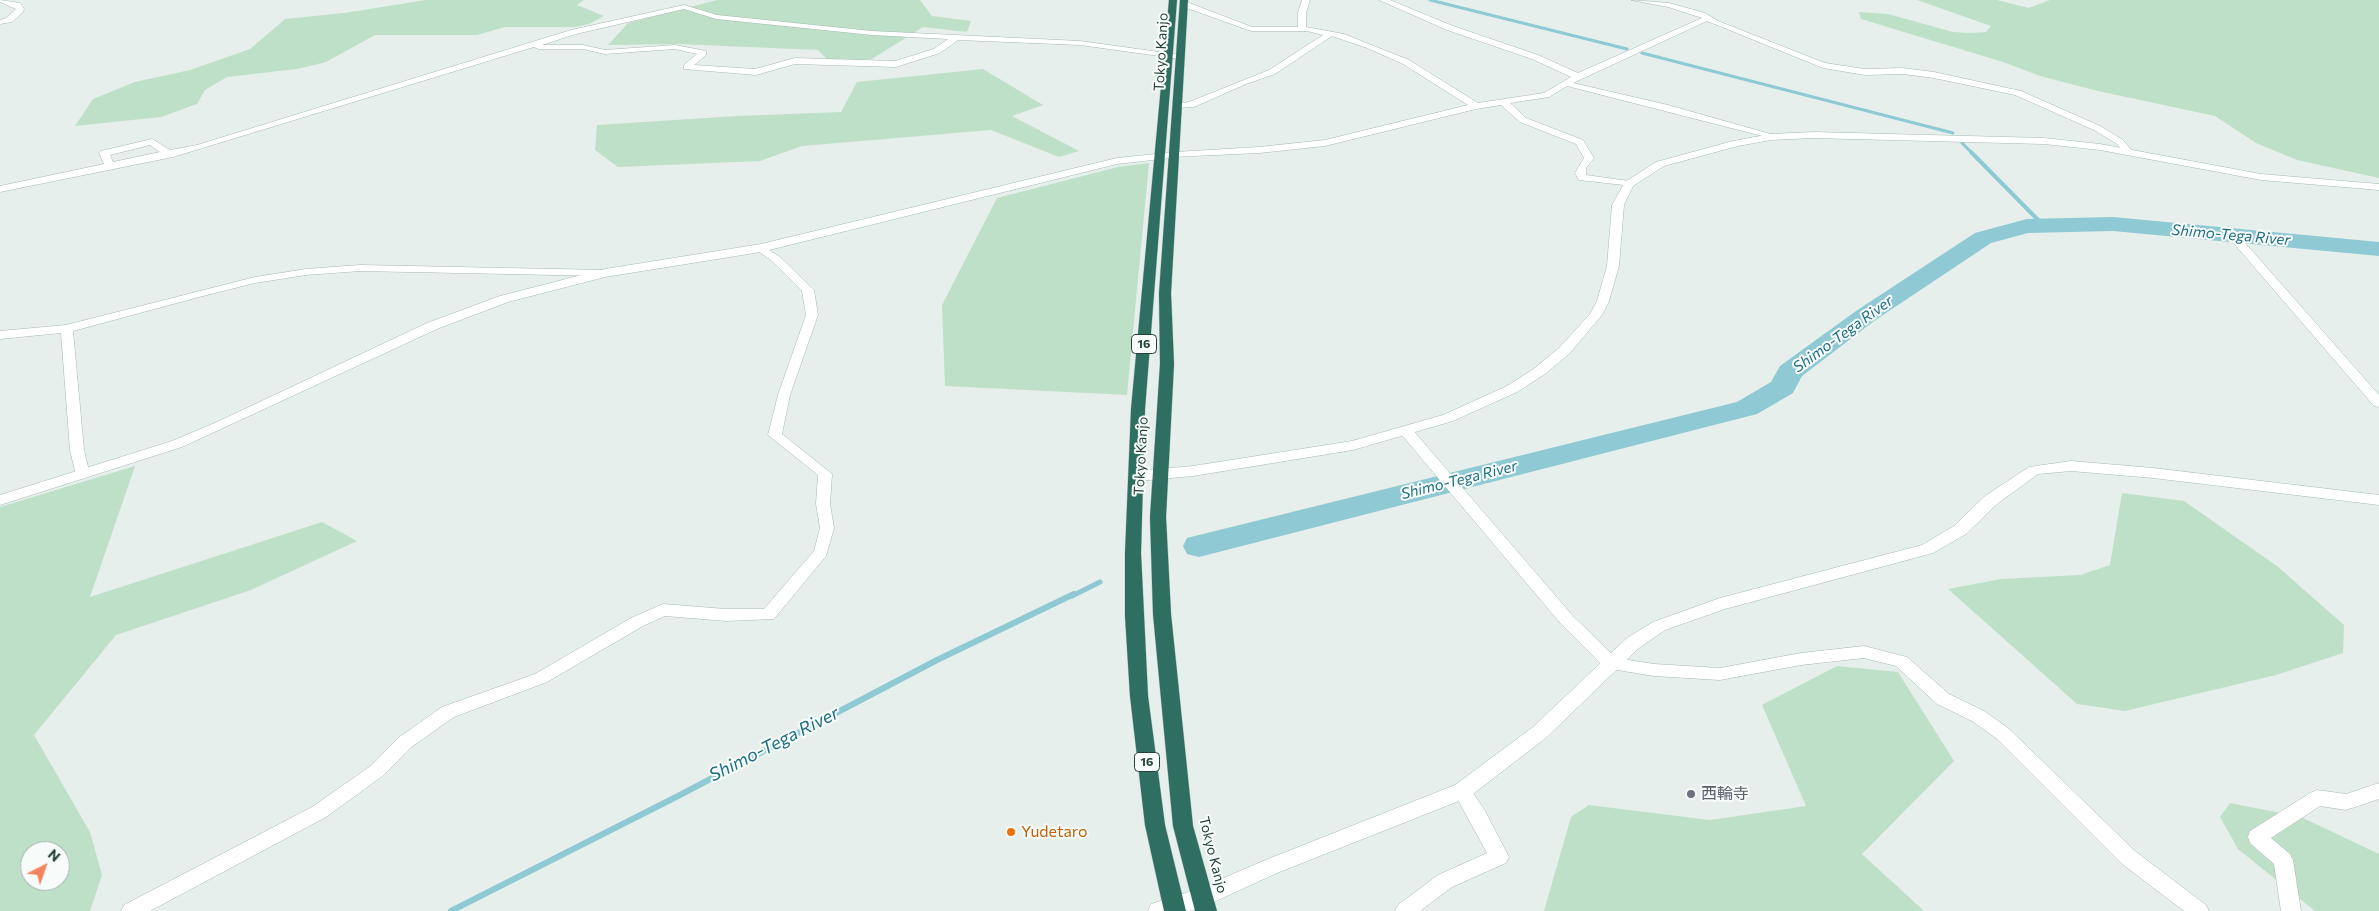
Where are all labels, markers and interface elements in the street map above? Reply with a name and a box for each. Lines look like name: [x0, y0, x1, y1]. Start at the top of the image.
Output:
street label: Tokyo Kanjo: [1151, 12, 1171, 92]
water label: Shimo-Tega River: [2171, 221, 2291, 249]
water label: Shimo-Tega River: [1790, 292, 1896, 376]
road number: 16: [1132, 334, 1156, 354]
street label: Tokyo Kanjo: [1131, 416, 1151, 496]
water label: Shimo-Tega River: [1399, 457, 1519, 503]
water label: Shimo-Tega River: [705, 702, 843, 786]
road number: 16: [1134, 752, 1160, 772]
place label: 西輪寺: [1701, 784, 1749, 804]
marker: 西輪寺: [1685, 788, 1697, 800]
street label: Tokyo Kanjo: [1195, 815, 1231, 895]
place label: Yudetaro: [1021, 822, 1088, 842]
marker: Yudetaro: [1005, 826, 1017, 838]
north arrow: [20, 841, 70, 891]
text: N: [45, 845, 64, 865]

